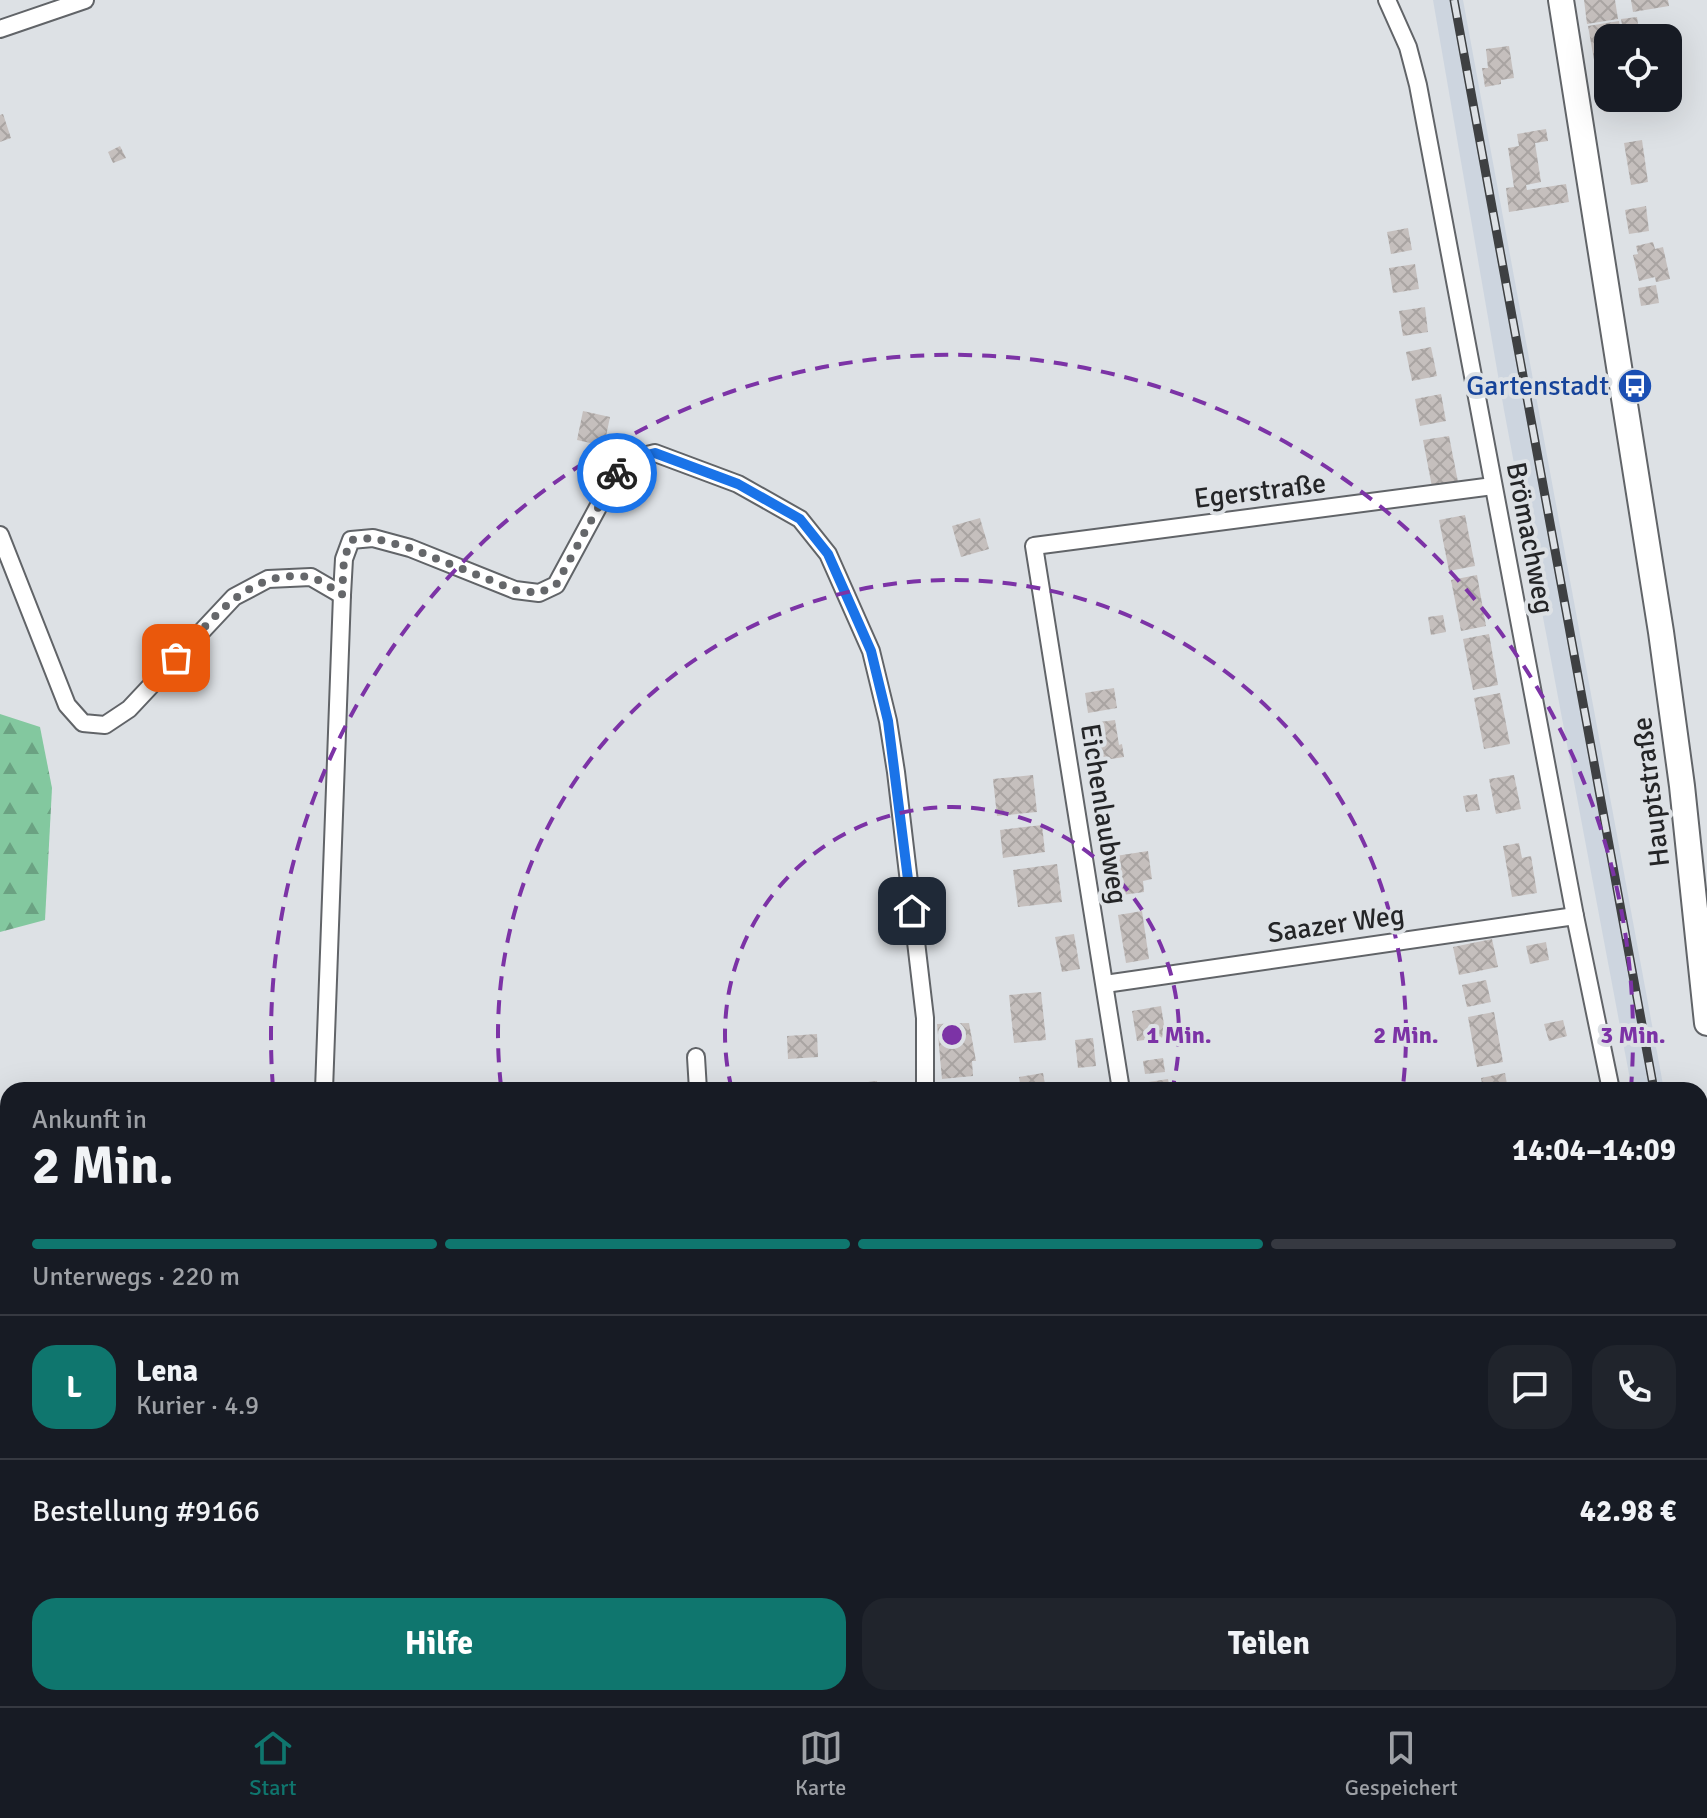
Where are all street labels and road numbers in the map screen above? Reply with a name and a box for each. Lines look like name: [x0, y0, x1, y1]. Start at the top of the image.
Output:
street label: Brömachweg: [1499, 459, 1561, 617]
street label: Egerstraße: [1192, 466, 1328, 516]
street label: Hauptstraße: [1625, 715, 1677, 869]
street label: Eichenlaubweg: [1073, 721, 1135, 907]
street label: Saazer Weg: [1265, 898, 1407, 950]

